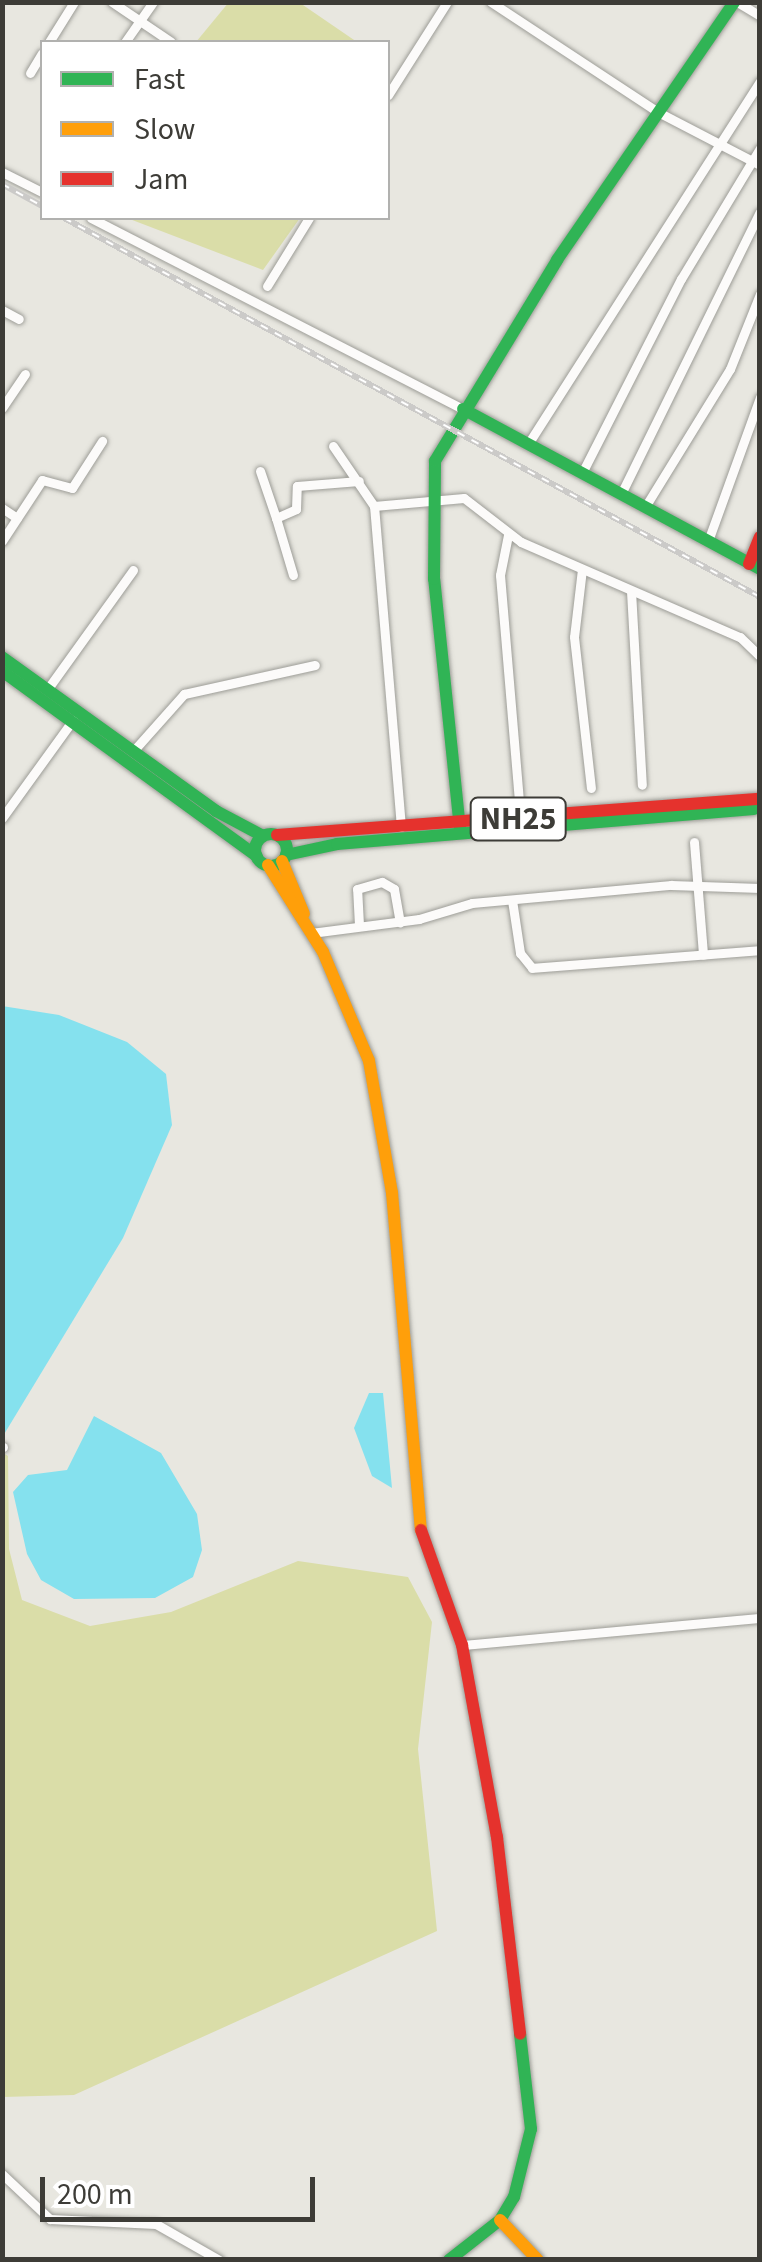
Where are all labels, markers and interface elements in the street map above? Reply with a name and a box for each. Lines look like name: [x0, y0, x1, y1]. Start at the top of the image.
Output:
legend: [40, 40, 390, 220]
text: Fast: [134, 58, 185, 101]
text: Slow: [134, 108, 195, 151]
text: Jam: [134, 158, 188, 201]
road number: NH25: [468, 792, 568, 846]
scale bar: [45, 2157, 320, 2219]
text: 200 m: [57, 2173, 133, 2216]

